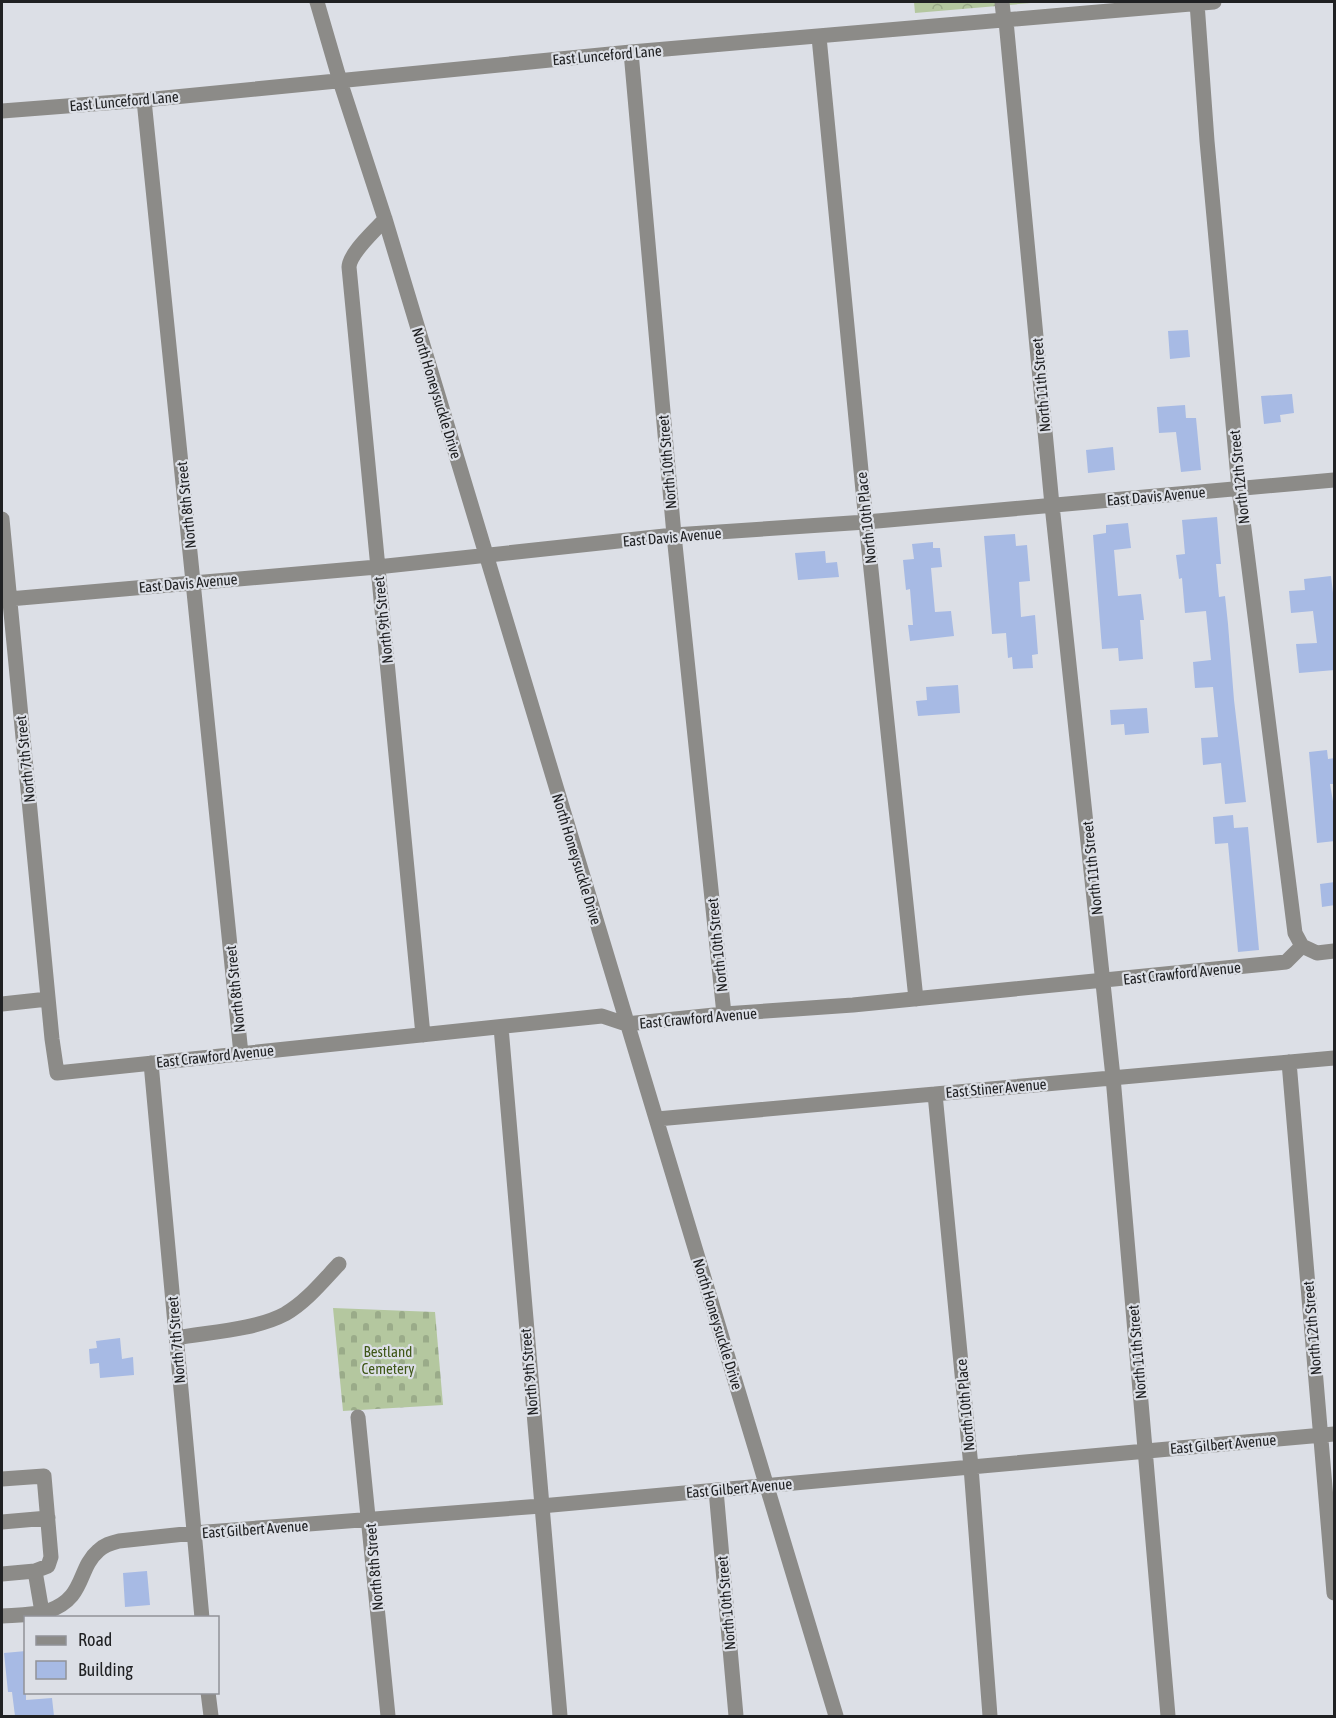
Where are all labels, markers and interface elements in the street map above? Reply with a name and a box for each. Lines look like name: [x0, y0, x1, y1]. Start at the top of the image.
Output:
street label: East Lunceford Lane: [552, 42, 662, 68]
street label: East Lunceford Lane: [69, 88, 179, 114]
street label: North Honeysuckle Drive: [409, 325, 465, 461]
street label: North 11th Street: [1028, 337, 1054, 433]
street label: North 10th Street: [654, 414, 680, 510]
street label: North 12th Street: [1226, 429, 1252, 525]
street label: North 8th Street: [173, 461, 199, 549]
street label: North 10th Place: [853, 471, 879, 565]
street label: East Davis Avenue: [1106, 483, 1206, 509]
street label: East Davis Avenue: [622, 524, 722, 550]
street label: East Davis Avenue: [138, 570, 238, 596]
street label: North 9th Street: [370, 576, 396, 664]
street label: North 7th Street: [12, 715, 38, 803]
street label: North Honeysuckle Drive: [549, 791, 605, 927]
street label: North 11th Street: [1079, 820, 1105, 916]
street label: North 10th Street: [704, 897, 730, 993]
street label: North 8th Street: [222, 945, 248, 1033]
street label: East Crawford Avenue: [1122, 958, 1242, 988]
street label: East Crawford Avenue: [638, 1004, 758, 1032]
street label: East Crawford Avenue: [155, 1041, 275, 1071]
street label: East Stiner Avenue: [945, 1075, 1047, 1101]
street label: North Honeysuckle Drive: [690, 1256, 746, 1392]
street label: North 12th Street: [1299, 1280, 1325, 1376]
street label: North 7th Street: [164, 1296, 188, 1384]
street label: North 11th Street: [1124, 1304, 1150, 1400]
street label: North 9th Street: [517, 1328, 541, 1416]
park label: Bestland Cemetery: [362, 1343, 414, 1377]
street label: North 10th Place: [952, 1358, 977, 1452]
street label: East Gilbert Avenue: [1169, 1431, 1277, 1457]
street label: East Gilbert Avenue: [685, 1475, 793, 1501]
street label: East Gilbert Avenue: [201, 1517, 309, 1541]
street label: North 8th Street: [362, 1523, 386, 1611]
street label: North 10th Street: [713, 1555, 739, 1651]
legend: [24, 1616, 219, 1694]
text: Road: [78, 1629, 112, 1650]
text: Building: [78, 1659, 133, 1680]

